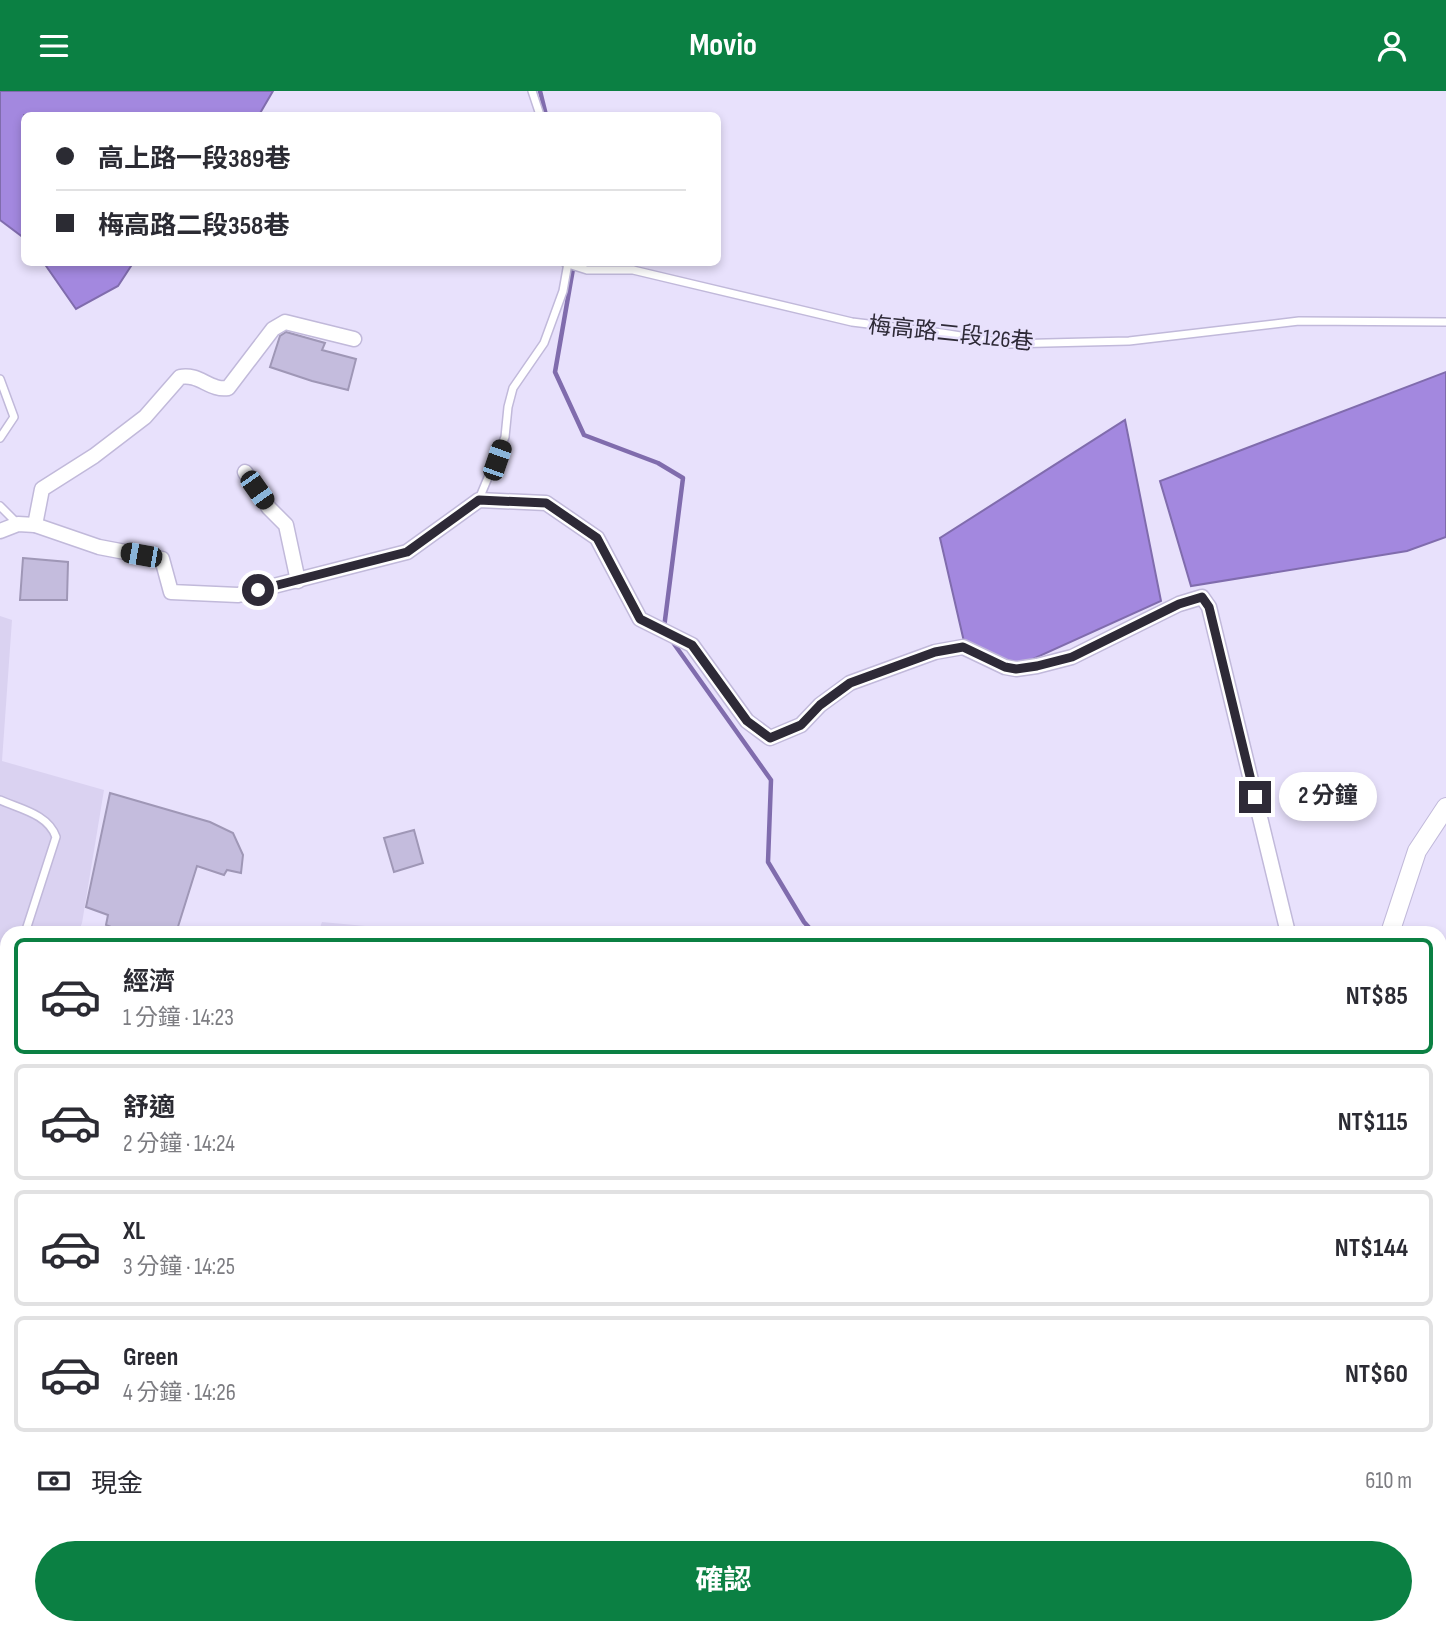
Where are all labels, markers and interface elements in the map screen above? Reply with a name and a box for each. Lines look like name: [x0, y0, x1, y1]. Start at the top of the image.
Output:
text: Movio: [689, 26, 757, 65]
icon: menu: [35, 27, 73, 65]
icon: person: [1373, 27, 1411, 65]
text: 高上路一段389巷: [98, 144, 290, 175]
text: 梅高路二段358巷: [98, 211, 289, 242]
street label: 梅高路二段126巷: [867, 311, 1035, 357]
car: [481, 437, 514, 483]
car: [237, 467, 278, 513]
car: [119, 541, 164, 569]
route start: [242, 574, 274, 606]
callout: 2 分鐘: [1280, 773, 1378, 821]
route end: [1239, 781, 1271, 813]
text: 2 分鐘: [1298, 782, 1358, 810]
icon: car: [39, 965, 102, 1028]
text: 經濟: [123, 967, 175, 998]
text: NT$85: [1346, 981, 1408, 1012]
text: 1 分鐘 · 14:23: [123, 1004, 234, 1032]
icon: car: [39, 1091, 102, 1154]
text: 舒適: [123, 1093, 175, 1124]
text: NT$115: [1338, 1107, 1408, 1138]
text: 2 分鐘 · 14:24: [123, 1130, 235, 1158]
text: XL: [123, 1216, 145, 1247]
icon: car: [39, 1217, 102, 1280]
text: NT$144: [1335, 1233, 1408, 1264]
text: 3 分鐘 · 14:25: [123, 1253, 235, 1281]
text: Green: [123, 1342, 178, 1373]
icon: car: [39, 1343, 102, 1406]
text: NT$60: [1345, 1359, 1408, 1390]
text: 4 分鐘 · 14:26: [123, 1379, 236, 1407]
icon: cash: [35, 1462, 73, 1500]
text: 610 m: [1365, 1467, 1412, 1495]
text: 現金: [91, 1469, 143, 1500]
button: 確認: [35, 1541, 1412, 1621]

